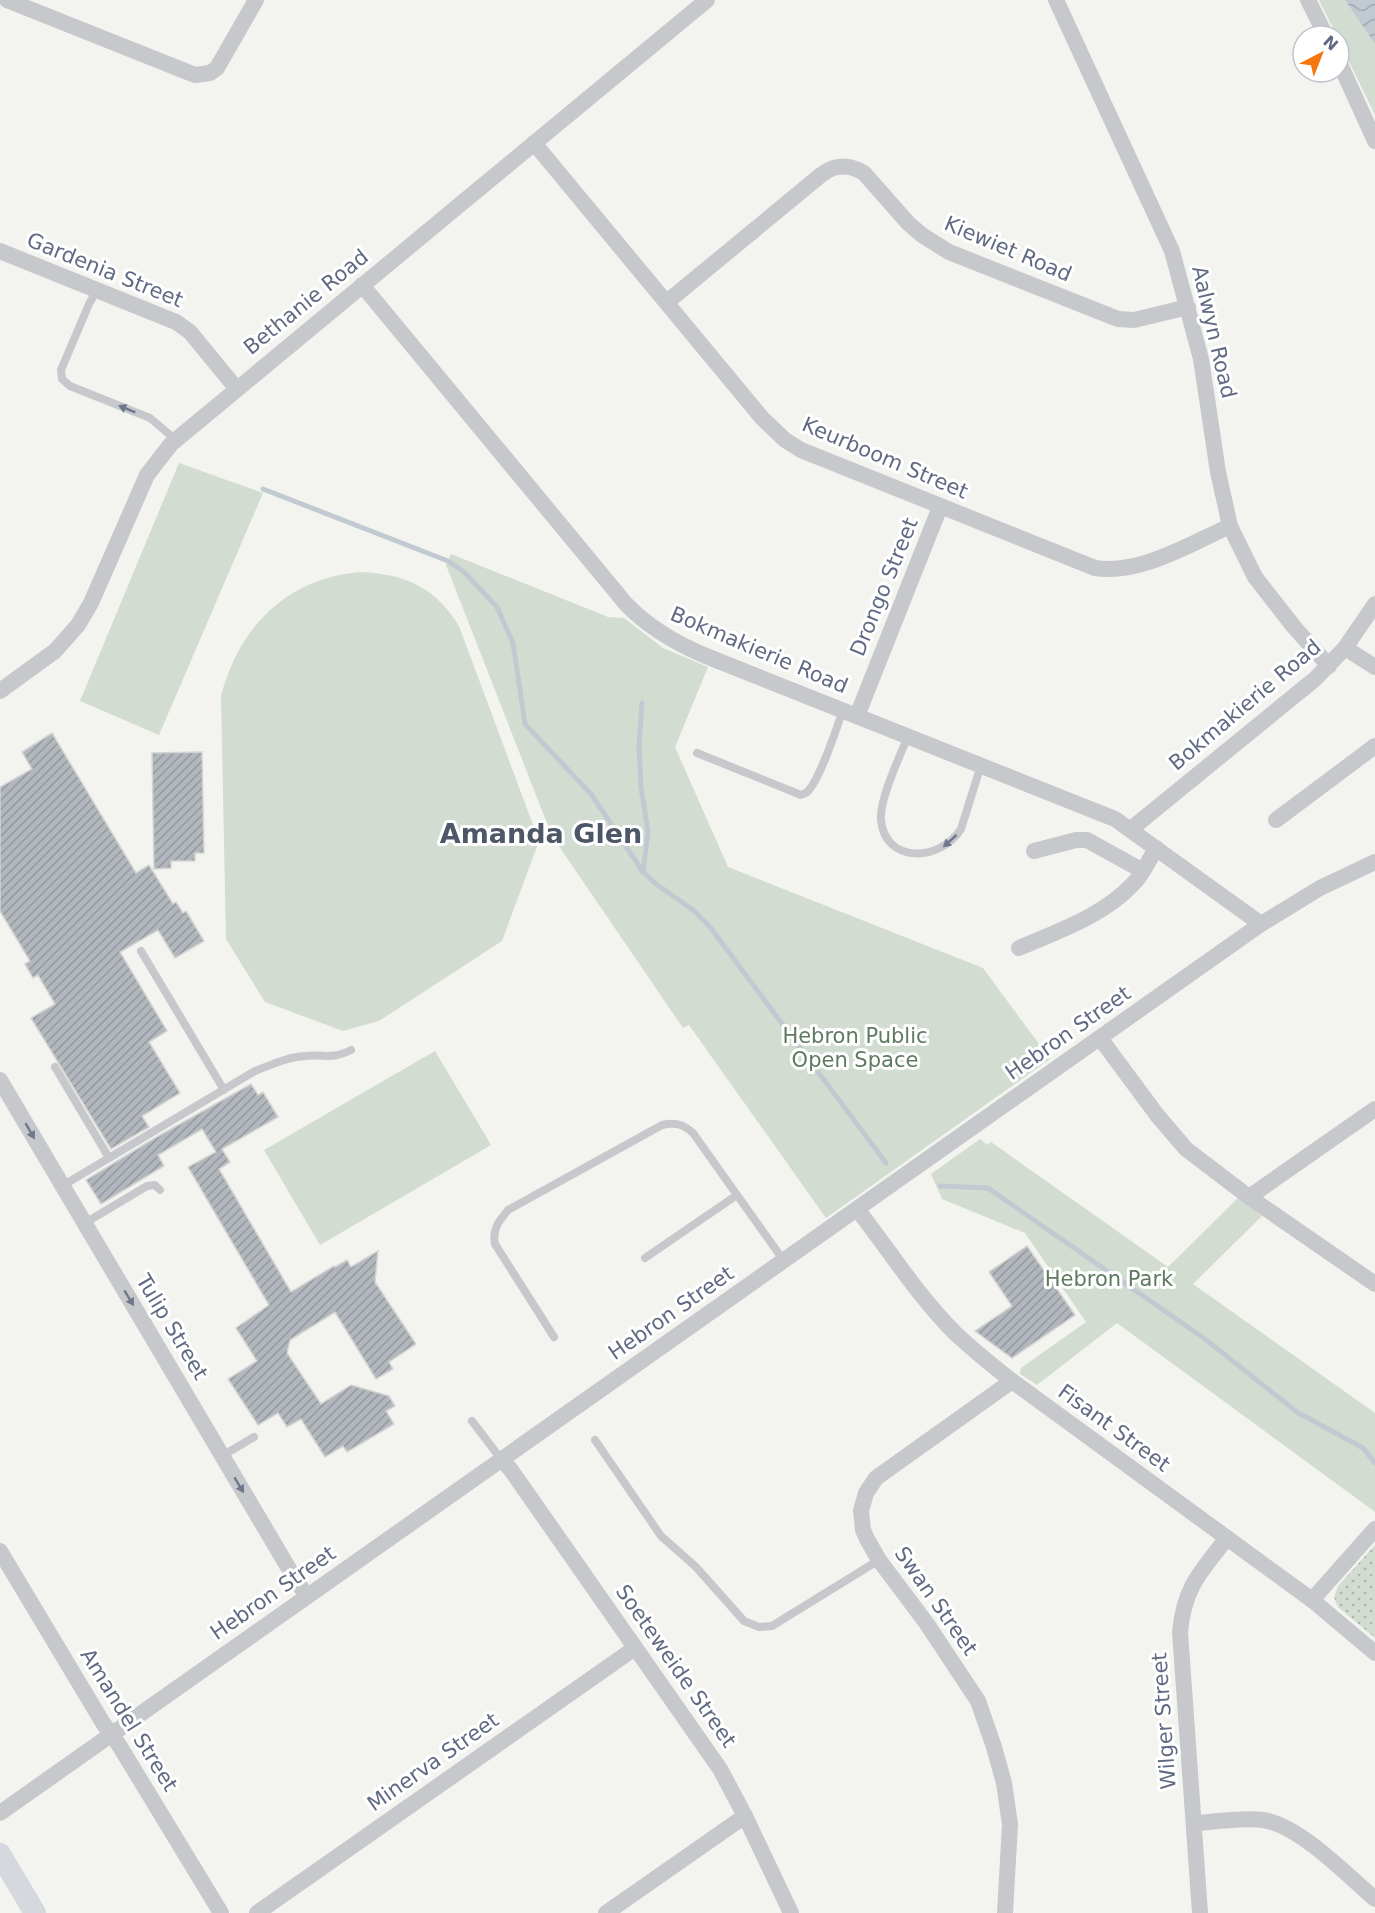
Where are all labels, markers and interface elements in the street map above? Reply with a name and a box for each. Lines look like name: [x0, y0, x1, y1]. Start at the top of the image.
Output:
north arrow: [1291, 24, 1351, 84]
text: N: [1319, 32, 1342, 55]
street label: Kiewiet Road: [941, 211, 1075, 287]
street label: Gardenia Street: [23, 228, 187, 312]
street label: Bethanie Road: [239, 244, 373, 360]
street label: Aalwyn Road: [1187, 263, 1241, 401]
one-way arrow: [118, 404, 136, 413]
street label: Keurboom Street: [799, 412, 971, 504]
street label: Drongo Street: [845, 514, 923, 660]
street label: Bokmakierie Road: [667, 602, 851, 698]
street label: Bokmakierie Road: [1164, 635, 1326, 775]
district label: Amanda Glen: [440, 818, 642, 849]
one-way arrow: [943, 834, 958, 847]
street label: Hebron Street: [1001, 981, 1135, 1085]
park label: Hebron Public Open Space: [782, 1024, 928, 1072]
one-way arrow: [24, 1123, 35, 1139]
street label: Hebron Street: [604, 1261, 738, 1365]
park label: Hebron Park: [1045, 1267, 1174, 1291]
street label: Tulip Street: [131, 1269, 213, 1384]
one-way arrow: [124, 1290, 134, 1307]
street label: Fisant Street: [1053, 1379, 1175, 1477]
one-way arrow: [233, 1476, 243, 1493]
street label: Hebron Street: [206, 1541, 340, 1645]
street label: Swan Street: [890, 1542, 982, 1660]
street label: Soeteweide Street: [611, 1580, 741, 1752]
street label: Amandel Street: [75, 1644, 183, 1796]
street label: Wilger Street: [1147, 1652, 1181, 1790]
street label: Minerva Street: [363, 1708, 503, 1816]

